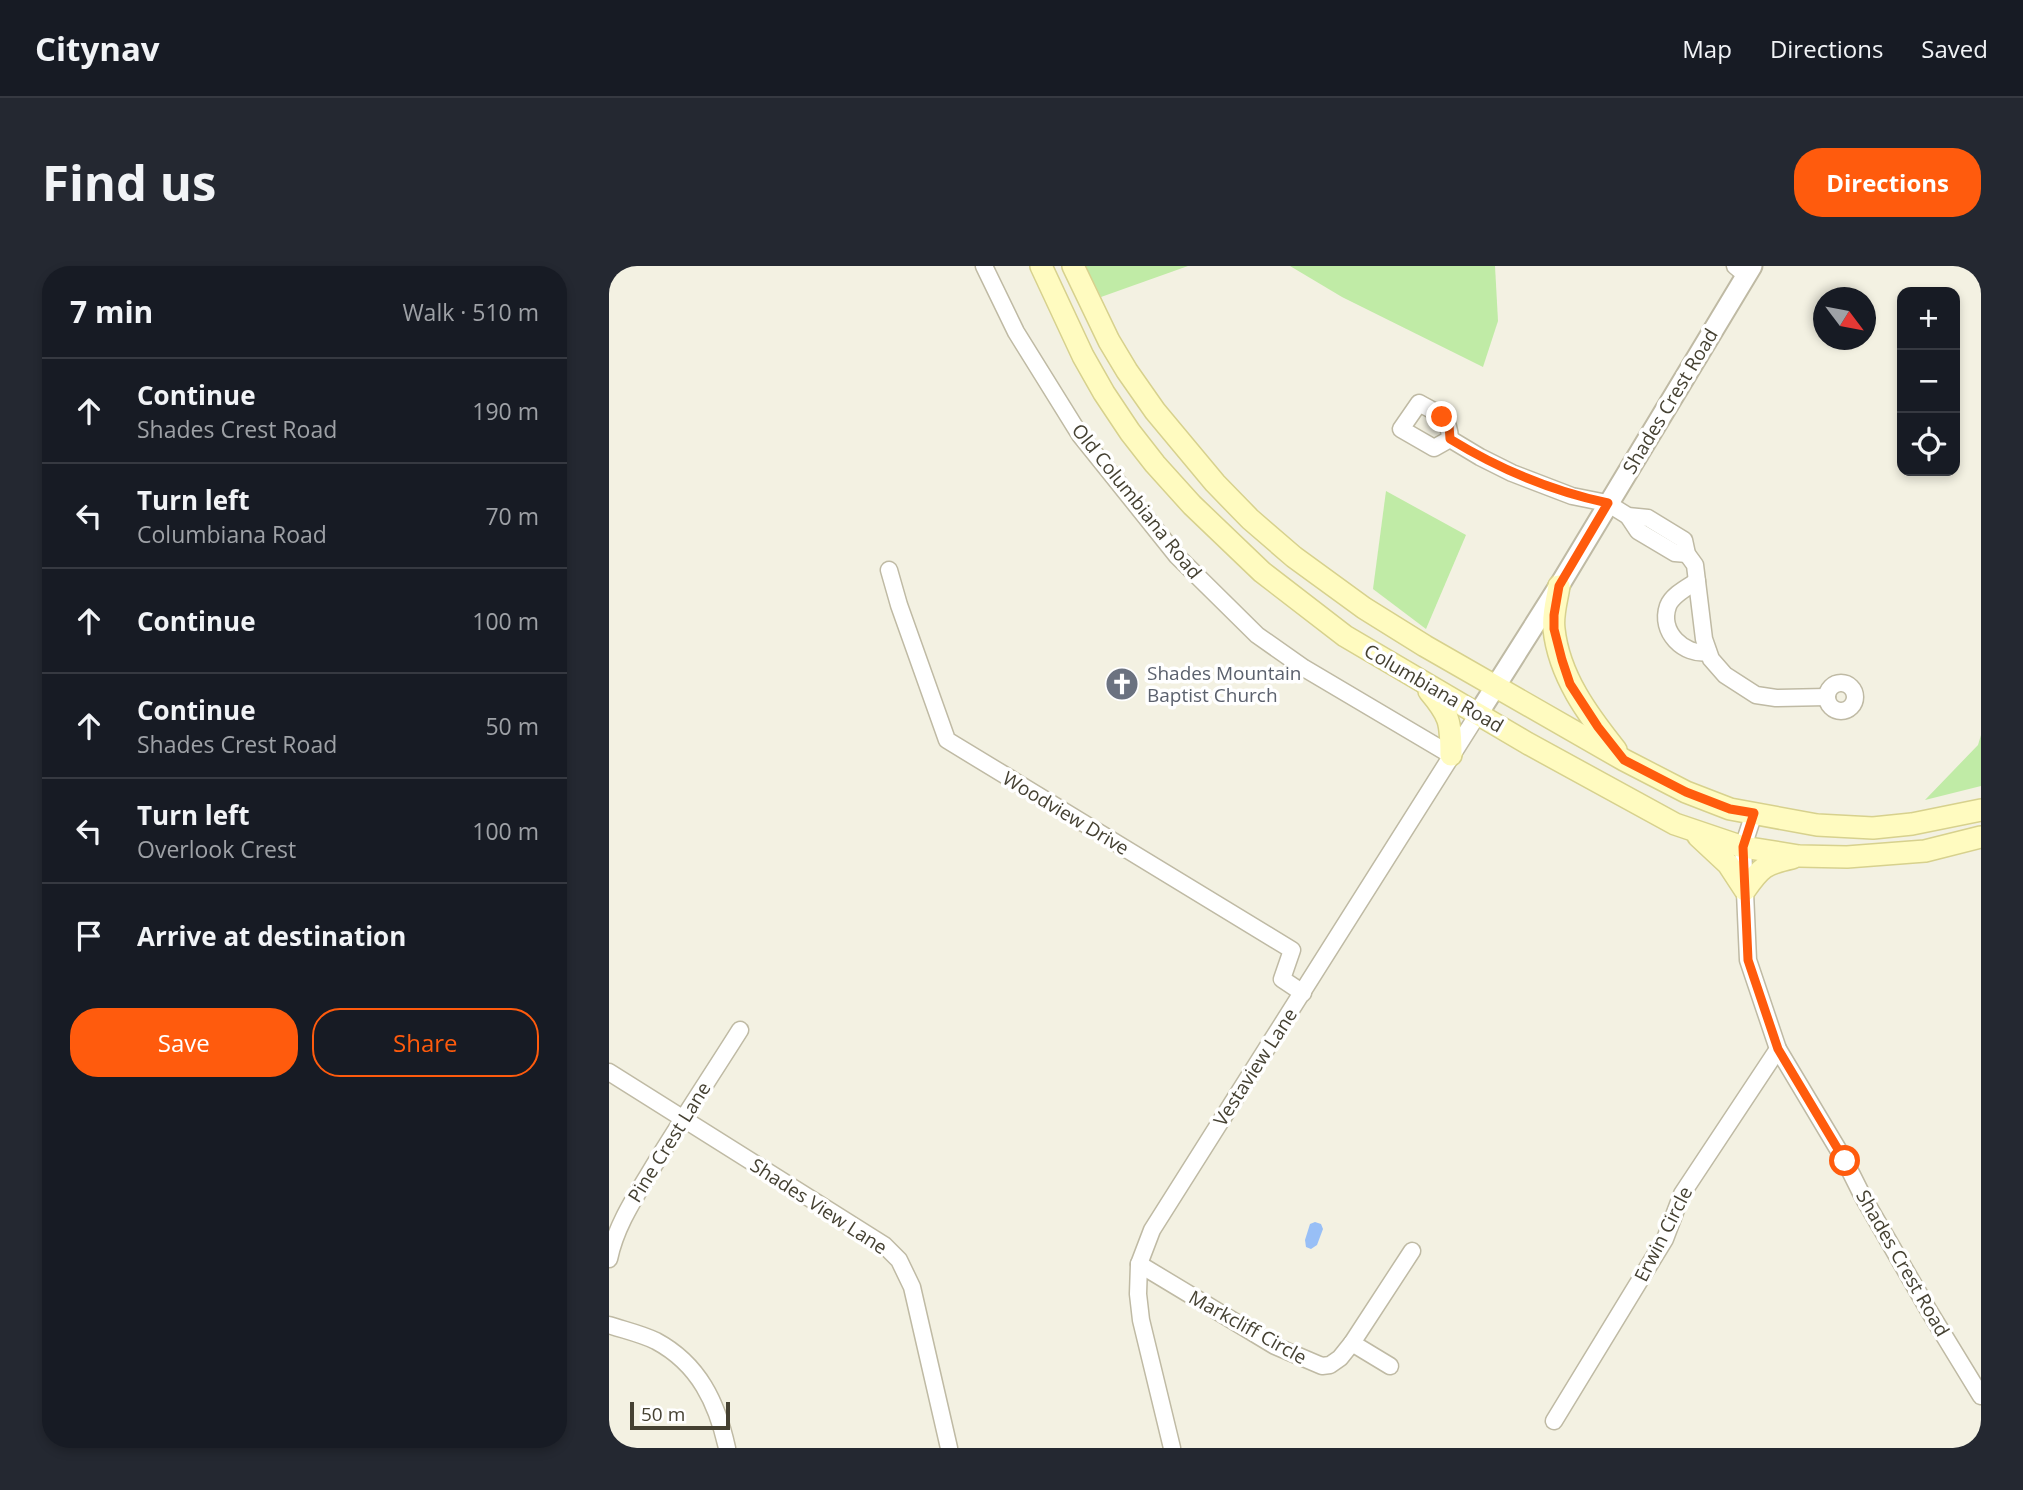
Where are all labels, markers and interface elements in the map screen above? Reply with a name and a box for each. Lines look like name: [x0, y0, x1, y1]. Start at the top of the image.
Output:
text: Citynav: [35, 26, 160, 71]
text: Map: [1682, 32, 1732, 65]
text: Directions: [1770, 32, 1883, 65]
text: Saved: [1921, 32, 1988, 65]
button: Directions: [1794, 148, 1981, 217]
text: Find us: [42, 149, 216, 215]
north arrow: [1813, 287, 1876, 350]
map controls: [1897, 287, 1960, 476]
button: +: [1897, 287, 1960, 350]
text: 7 min: [70, 291, 153, 332]
text: Walk · 510 m: [402, 296, 539, 328]
street label: Shades Crest Road: [1616, 323, 1724, 479]
button: −: [1897, 350, 1960, 413]
text: Continue: [137, 377, 256, 413]
icon: ahead: [70, 392, 108, 430]
text: 190 m: [472, 395, 539, 427]
route end: [1426, 401, 1457, 432]
text: Shades Crest Road: [137, 413, 337, 445]
button: locate: [1897, 413, 1960, 476]
street label: Old Columbiana Road: [1066, 418, 1208, 584]
text: Turn left: [137, 482, 249, 518]
icon: left: [70, 497, 108, 535]
text: 70 m: [485, 500, 539, 532]
text: Columbiana Road: [137, 518, 327, 550]
icon: ahead: [70, 602, 108, 640]
text: Continue: [137, 603, 256, 639]
text: 100 m: [472, 605, 539, 637]
street label: Columbiana Road: [1360, 638, 1508, 738]
place label: Shades Mountain Baptist Church: [1147, 660, 1302, 708]
church icon: Shades Mountain Baptist Church: [1103, 665, 1141, 703]
text: Continue: [137, 692, 256, 728]
icon: ahead: [70, 707, 108, 745]
text: 50 m: [485, 710, 539, 742]
text: Shades Crest Road: [137, 728, 337, 760]
street label: Woodview Drive: [998, 765, 1134, 861]
text: Turn left: [137, 797, 249, 833]
icon: left: [70, 812, 108, 850]
text: 100 m: [472, 815, 539, 847]
text: Overlook Crest: [137, 833, 296, 865]
icon: arrive: [70, 917, 108, 955]
text: Arrive at destination: [137, 918, 406, 954]
street label: Vestaview Lane: [1207, 1003, 1303, 1131]
button: Save: [70, 1008, 298, 1077]
button: Share: [312, 1008, 539, 1077]
street label: Pine Crest Lane: [622, 1077, 716, 1207]
route start: [1829, 1145, 1860, 1176]
street label: Shades View Lane: [746, 1152, 892, 1260]
street label: Erwin Circle: [1628, 1182, 1698, 1286]
street label: Shades Crest Road: [1850, 1185, 1956, 1341]
street label: Markcliff Circle: [1184, 1284, 1312, 1370]
scale bar: [630, 1399, 730, 1431]
text: 50 m: [641, 1401, 685, 1427]

